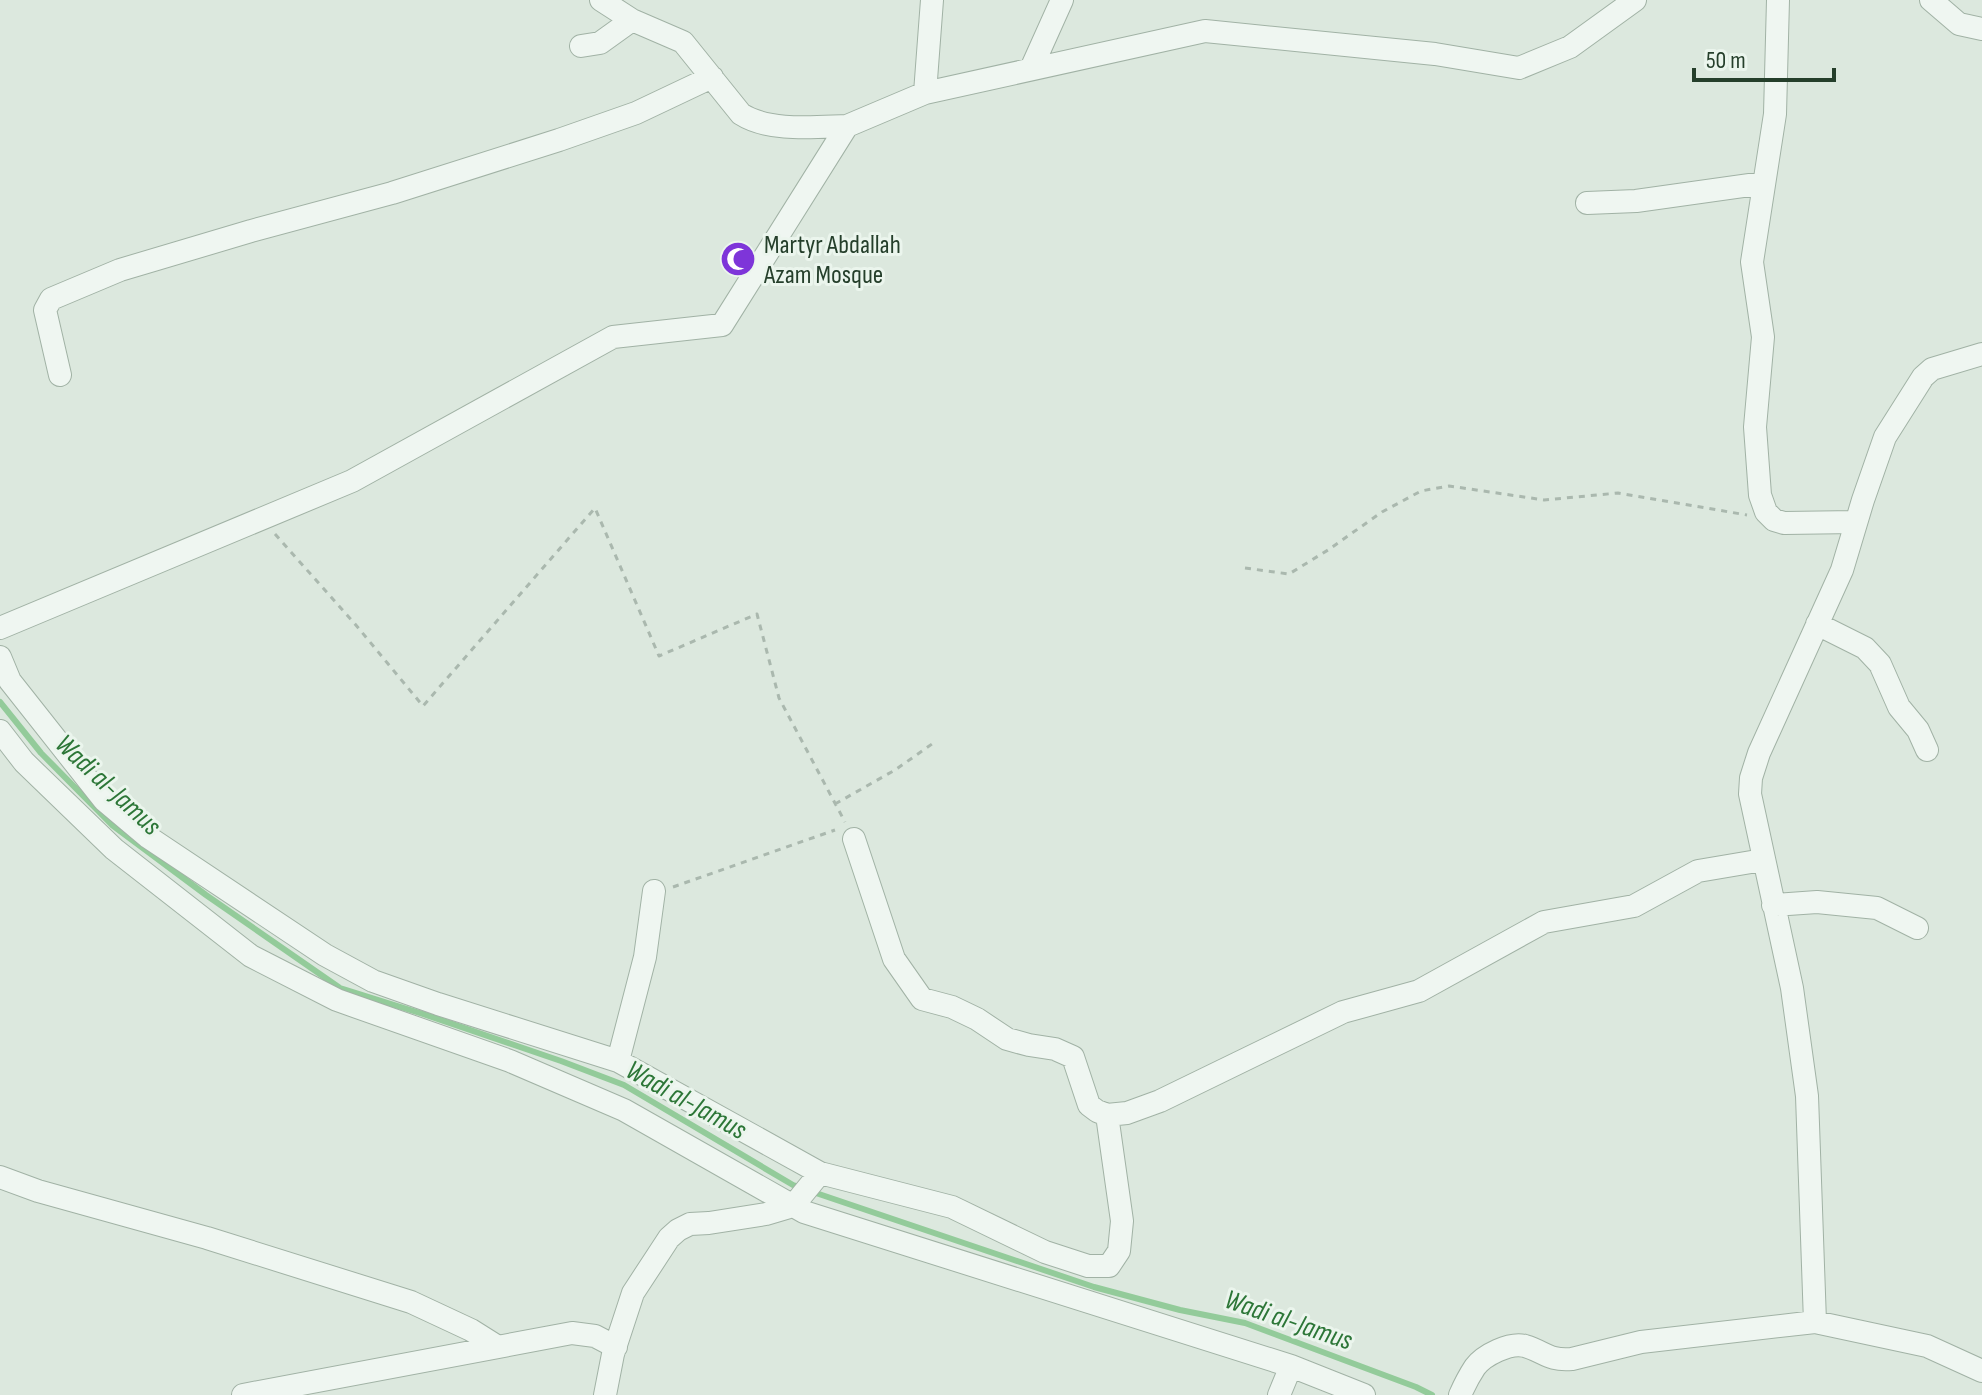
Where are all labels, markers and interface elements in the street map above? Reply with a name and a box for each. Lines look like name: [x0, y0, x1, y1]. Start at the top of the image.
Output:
scale bar: [1694, 32, 1834, 82]
text: 50 m: [1706, 46, 1746, 75]
place label: Martyr Abdallah Azam Mosque: [763, 230, 901, 291]
mosque icon: Martyr Abdallah Azam Mosque: [719, 240, 757, 278]
water label: Wadi al-Jamus: [48, 728, 168, 843]
water label: Wadi al-Jamus: [620, 1054, 752, 1147]
water label: Wadi al-Jamus: [1220, 1283, 1357, 1358]

